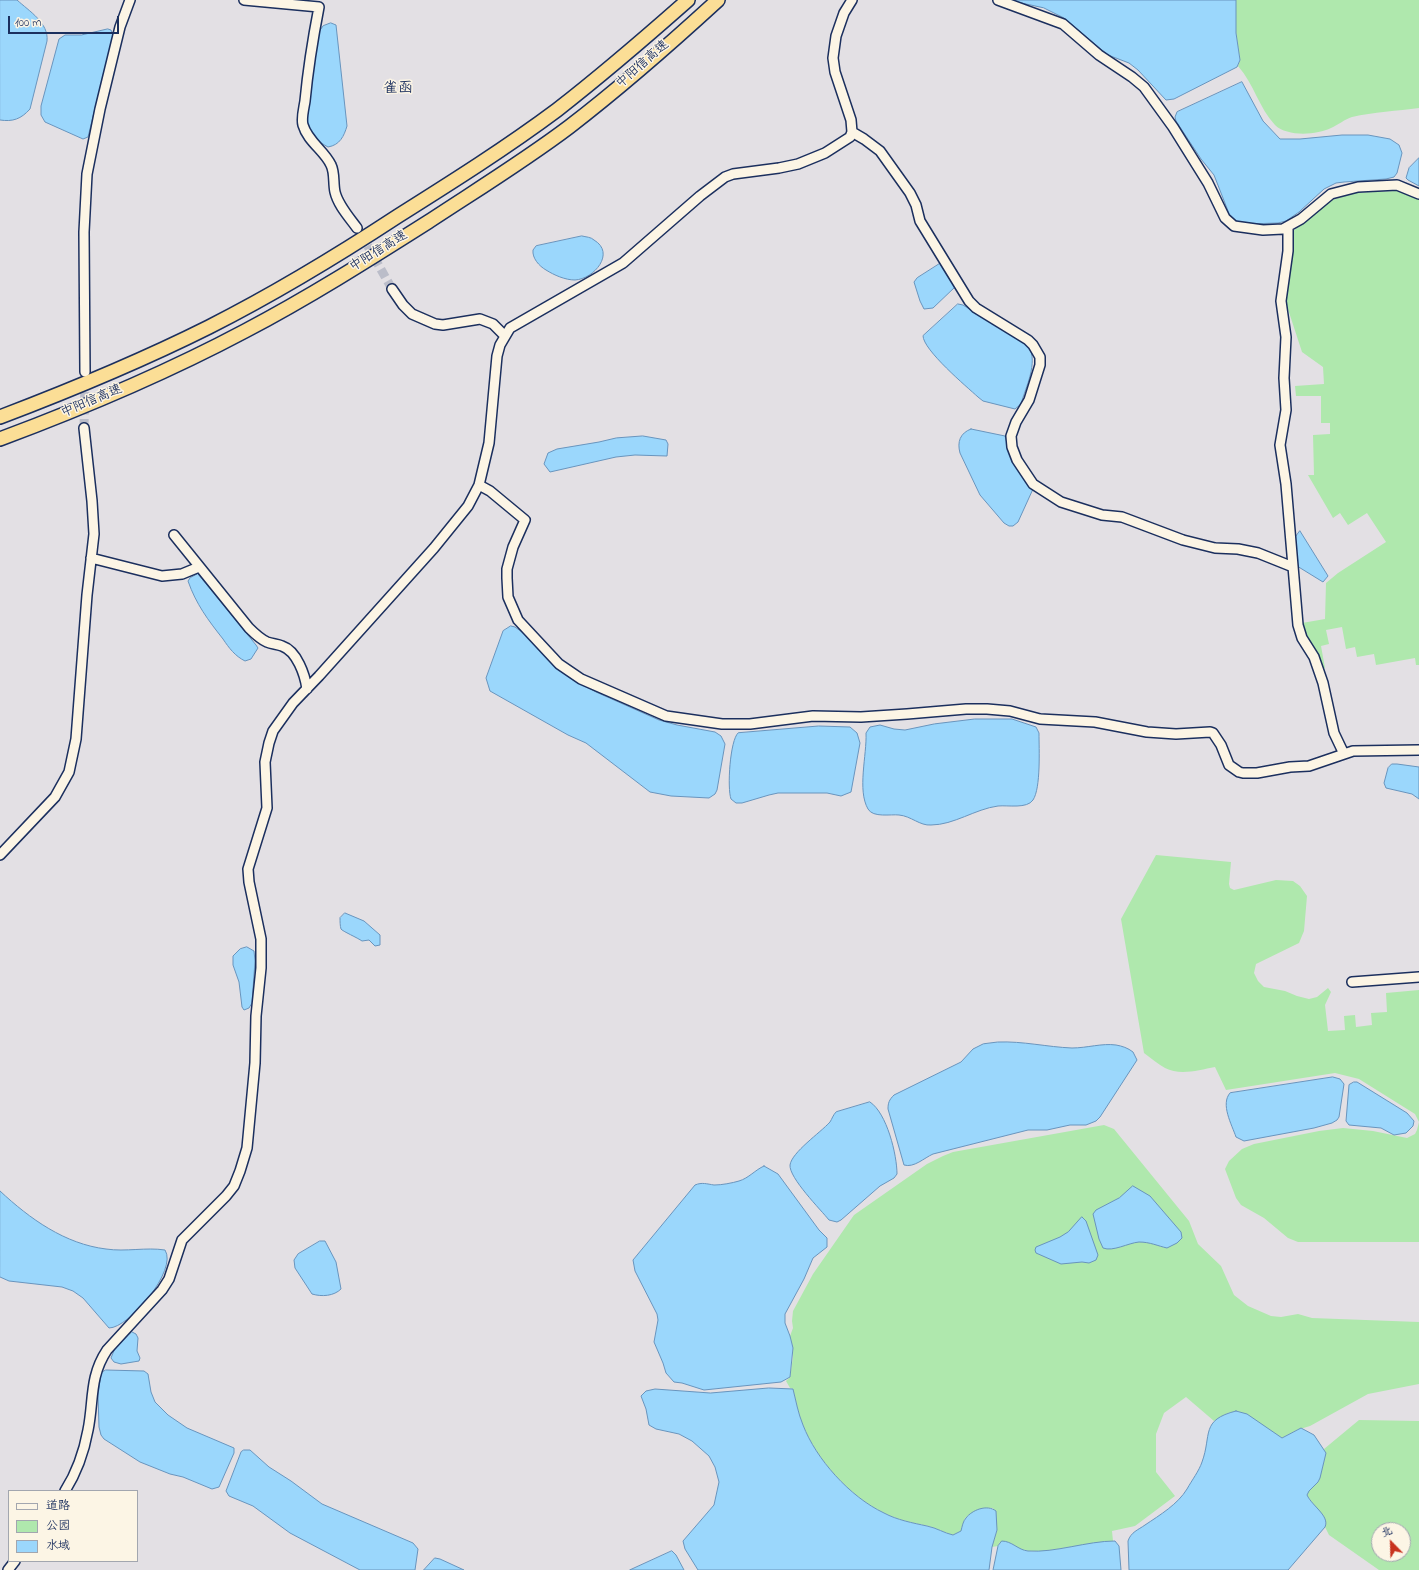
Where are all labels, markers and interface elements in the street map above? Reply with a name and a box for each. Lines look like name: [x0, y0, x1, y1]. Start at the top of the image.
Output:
scale bar: [10, 8, 121, 34]
text: 100 m: [15, 14, 42, 32]
street label: 中阳信高速: [613, 38, 673, 92]
district label: 雀函: [383, 81, 413, 99]
street label: 中阳信高速: [347, 228, 411, 276]
street label: 中阳信高速: [59, 382, 125, 422]
legend: [8, 1490, 138, 1562]
text: 道路: [46, 1497, 70, 1515]
text: 公园: [46, 1517, 70, 1535]
north arrow: [1371, 1522, 1411, 1562]
text: 北: [1379, 1522, 1395, 1541]
text: 水域: [46, 1537, 70, 1555]

